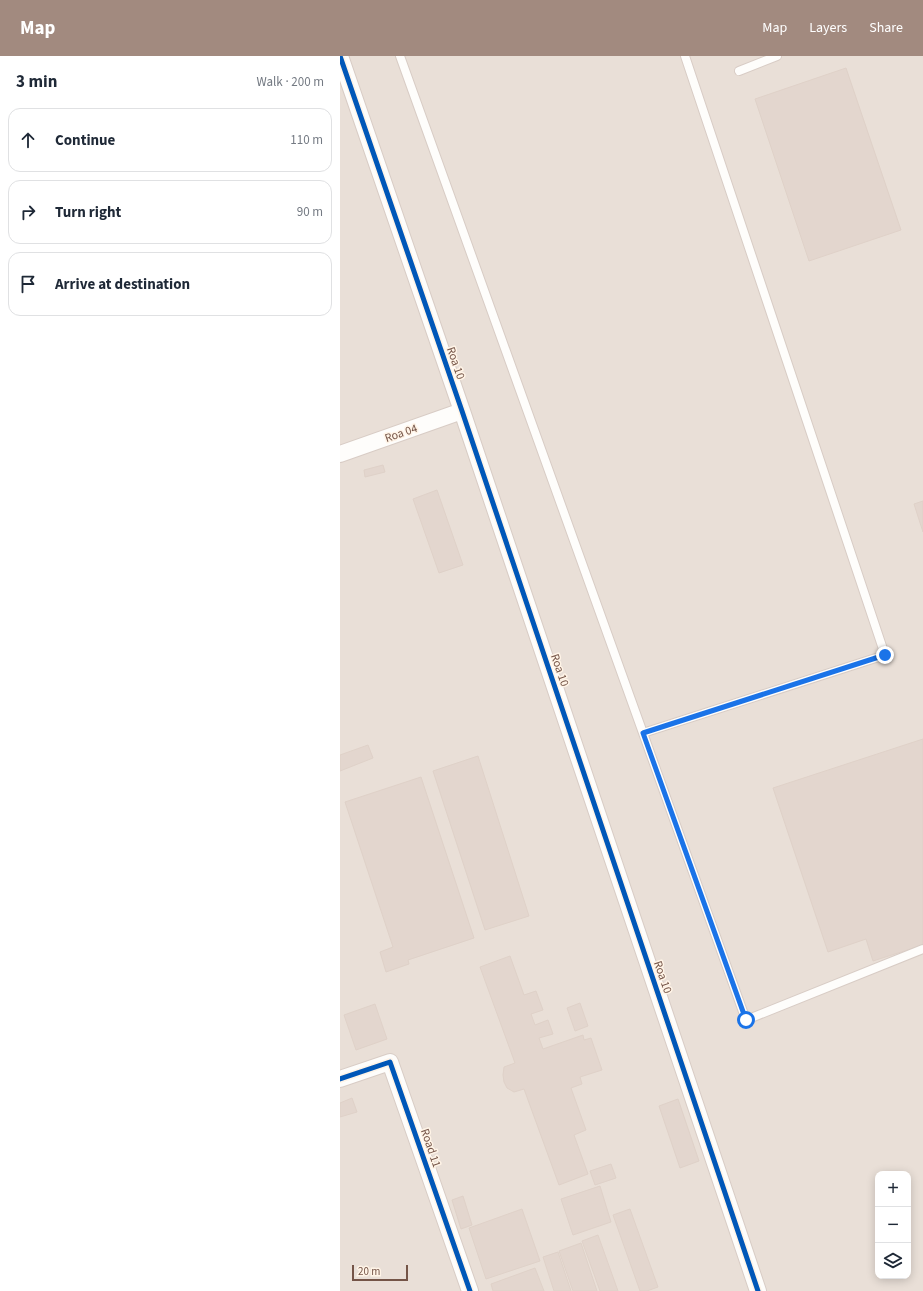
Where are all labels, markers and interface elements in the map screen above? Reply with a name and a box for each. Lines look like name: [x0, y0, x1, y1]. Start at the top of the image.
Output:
text: Map: [20, 15, 55, 42]
text: Map: [762, 18, 787, 38]
text: Layers: [809, 18, 847, 38]
text: Share: [869, 18, 903, 38]
text: 3 min: [16, 70, 57, 94]
text: Walk · 200 m: [256, 73, 324, 91]
icon: ahead: [17, 129, 39, 151]
text: Continue: [55, 130, 115, 151]
text: 110 m: [290, 131, 323, 149]
icon: right: [17, 201, 39, 223]
text: Turn right: [55, 202, 121, 223]
text: 90 m: [297, 203, 323, 221]
icon: arrive: [17, 273, 39, 295]
text: Arrive at destination: [55, 274, 190, 295]
street label: Roa 10: [442, 345, 469, 382]
street label: Roa 04: [383, 420, 420, 447]
route end: [876, 646, 894, 664]
street label: Roa 10: [546, 652, 573, 689]
street label: Roa 10: [649, 959, 676, 996]
route start: [737, 1011, 755, 1029]
street label: Road 11: [416, 1126, 445, 1170]
map controls: [875, 1171, 911, 1279]
button: +: [875, 1171, 911, 1207]
button: −: [875, 1207, 911, 1243]
button: layers: [875, 1243, 911, 1279]
scale bar: [352, 1263, 408, 1282]
text: 20 m: [358, 1264, 380, 1279]

